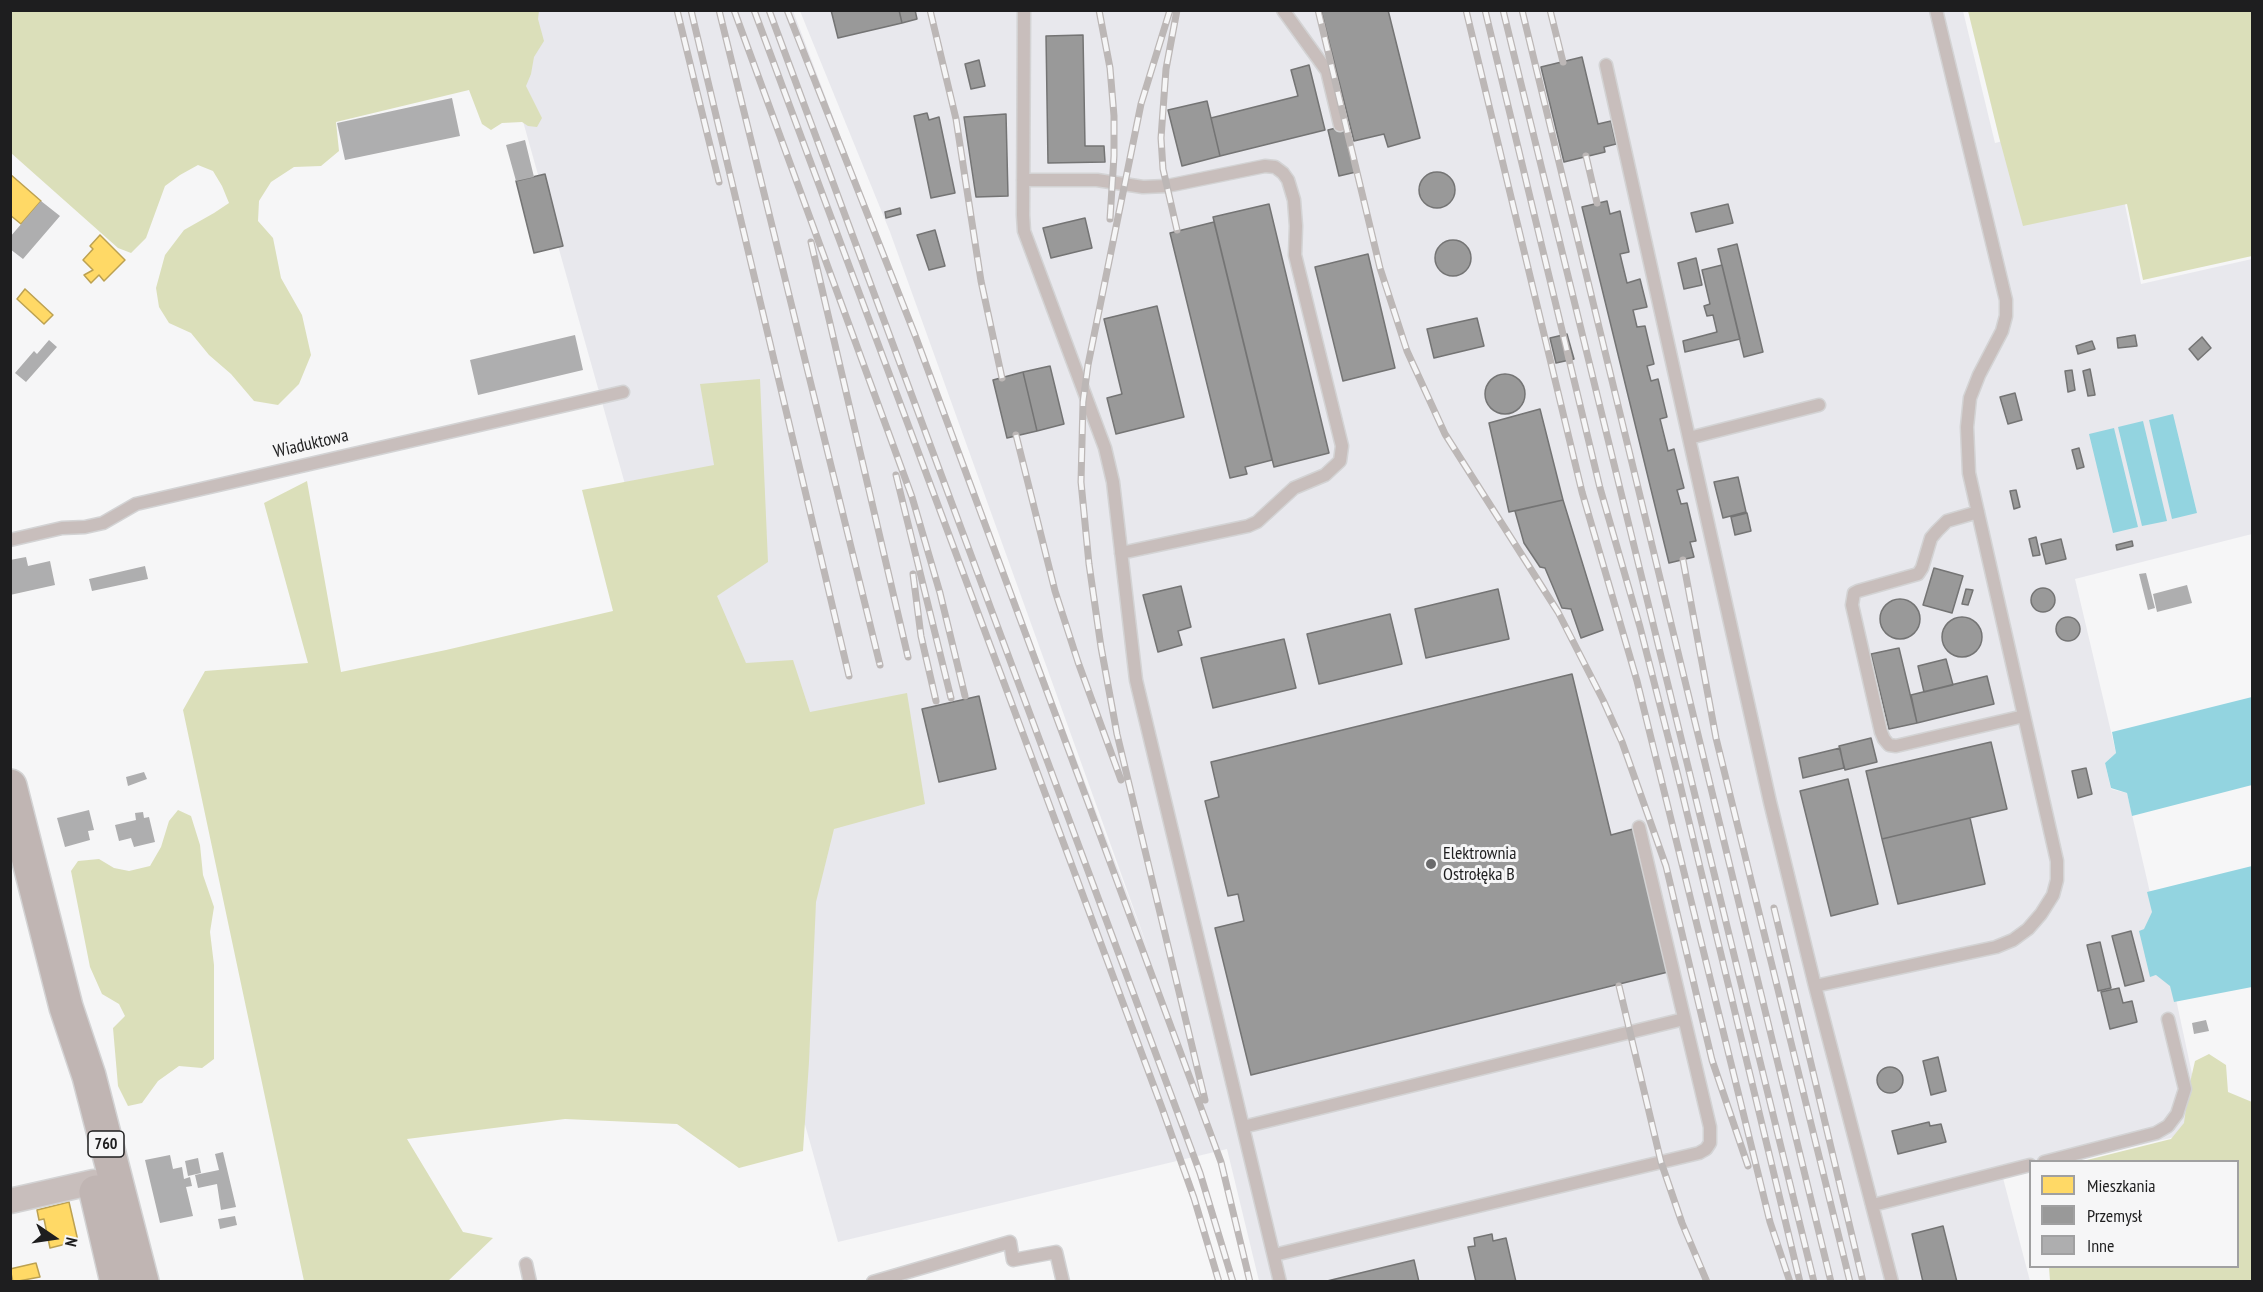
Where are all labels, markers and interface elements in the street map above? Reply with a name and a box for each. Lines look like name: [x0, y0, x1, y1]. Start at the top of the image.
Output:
street label: Wiaduktowa: [272, 425, 350, 463]
place label: Elektrownia Ostrołęka B: [1443, 843, 1516, 886]
marker: Elektrownia Ostrołęka B: [1424, 857, 1438, 871]
road number: 760: [88, 1131, 124, 1157]
legend: [2029, 1160, 2239, 1268]
text: Mieszkania: [2087, 1174, 2156, 1197]
text: Przemysł: [2087, 1204, 2142, 1227]
north arrow: [24, 1208, 84, 1268]
text: Inne: [2087, 1234, 2114, 1257]
text: N: [61, 1236, 82, 1249]

